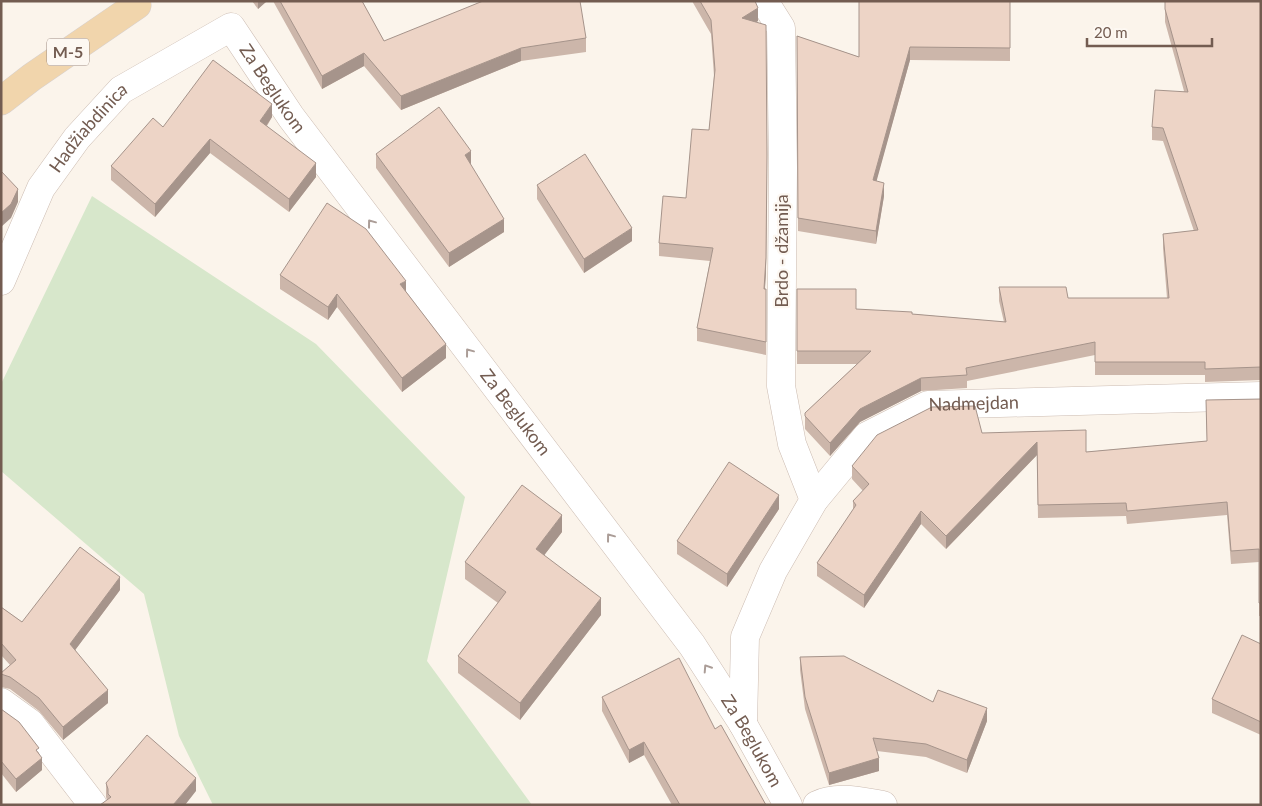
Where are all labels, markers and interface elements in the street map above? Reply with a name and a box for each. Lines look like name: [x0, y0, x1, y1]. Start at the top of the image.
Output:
scale bar: [1087, 15, 1212, 47]
text: 20 m: [1094, 23, 1128, 41]
road number: M-5: [47, 38, 89, 66]
street label: Za Beglukom: [235, 39, 311, 137]
street label: Hadžiabdinica: [44, 77, 131, 176]
street label: Brdo - džamija: [770, 194, 792, 308]
one-way arrow: [369, 220, 377, 229]
one-way arrow: [467, 349, 475, 358]
street label: Za Beglukom: [476, 364, 556, 459]
street label: Nadmejdan: [928, 391, 1019, 415]
one-way arrow: [608, 534, 616, 543]
one-way arrow: [704, 664, 713, 673]
street label: Za Beglukom: [717, 690, 788, 790]

